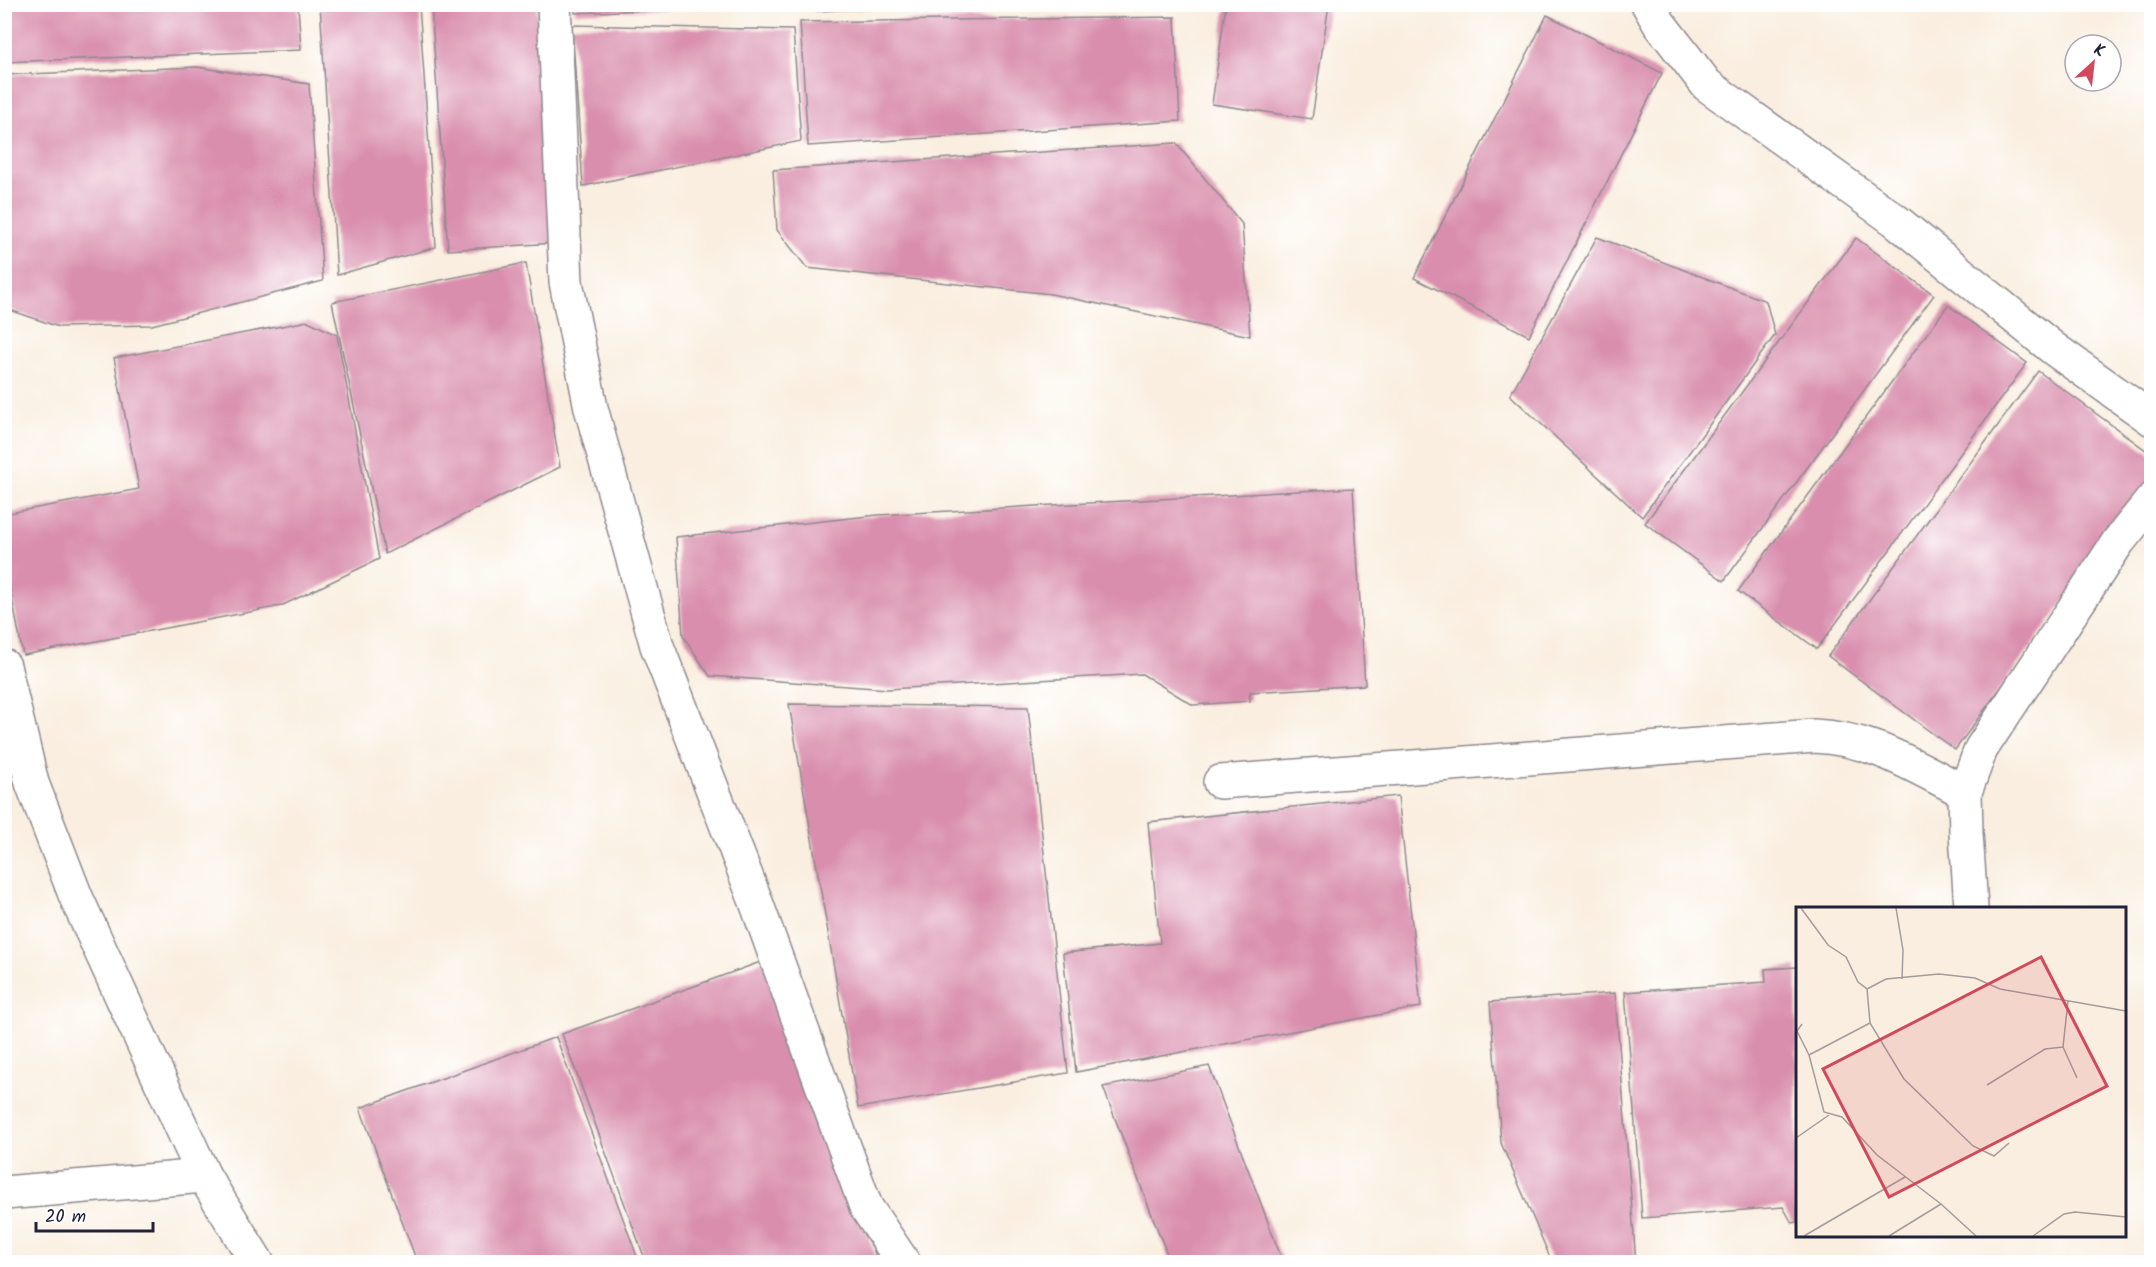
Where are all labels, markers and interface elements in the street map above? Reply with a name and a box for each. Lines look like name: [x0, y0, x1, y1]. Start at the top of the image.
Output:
north arrow: [2063, 33, 2123, 93]
text: K: [2089, 38, 2109, 64]
inset map: [1796, 907, 2126, 1237]
scale bar: [36, 1195, 153, 1233]
text: 20 m: [45, 1203, 86, 1232]

